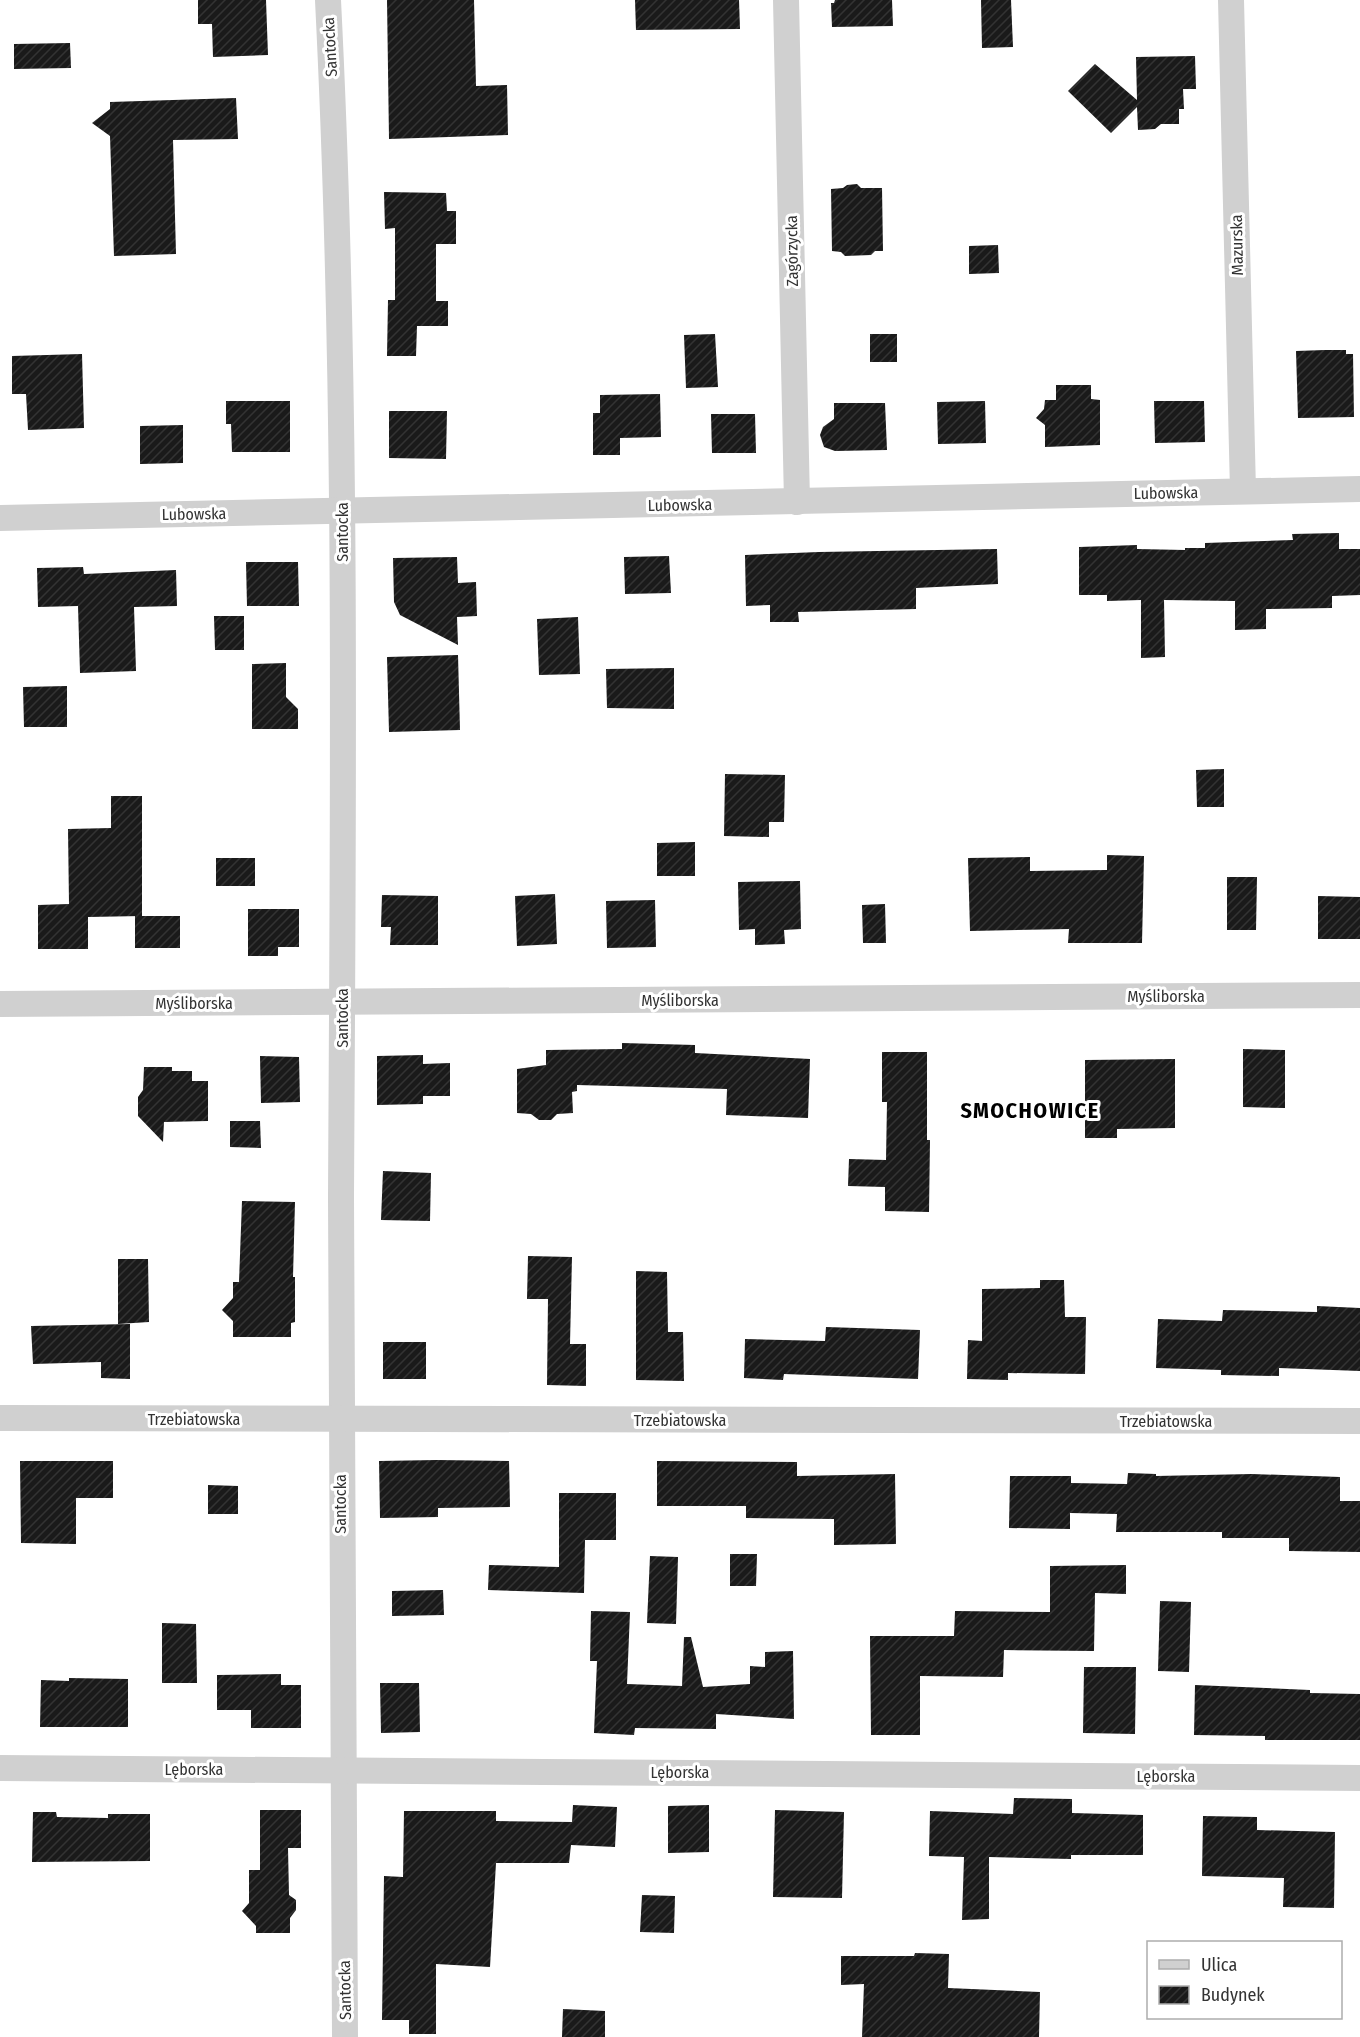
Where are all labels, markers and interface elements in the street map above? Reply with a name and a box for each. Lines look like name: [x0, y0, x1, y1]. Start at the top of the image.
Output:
street label: Santocka: [319, 17, 341, 77]
street label: Mazurska: [1227, 214, 1247, 276]
street label: Zagórzycka: [782, 215, 802, 287]
street label: Lubowska: [1134, 483, 1199, 503]
street label: Lubowska: [648, 495, 713, 515]
street label: Santocka: [333, 502, 352, 562]
street label: Lubowska: [162, 504, 227, 524]
street label: Myśliborska: [1127, 987, 1205, 1006]
street label: Santocka: [333, 988, 352, 1048]
street label: Myśliborska: [641, 991, 719, 1010]
street label: Myśliborska: [155, 994, 233, 1013]
district label: SMOCHOWICE: [960, 1097, 1100, 1124]
street label: Trzebiatowska: [148, 1410, 240, 1429]
street label: Trzebiatowska: [634, 1411, 726, 1430]
street label: Trzebiatowska: [1120, 1412, 1212, 1431]
street label: Santocka: [331, 1474, 350, 1534]
street label: Lęborska: [165, 1760, 224, 1779]
street label: Lęborska: [651, 1763, 710, 1782]
street label: Lęborska: [1137, 1767, 1196, 1786]
legend: [1147, 1941, 1342, 2019]
text: Ulica: [1201, 1954, 1237, 1976]
street label: Santocka: [335, 1960, 355, 2020]
text: Budynek: [1201, 1984, 1265, 2006]

